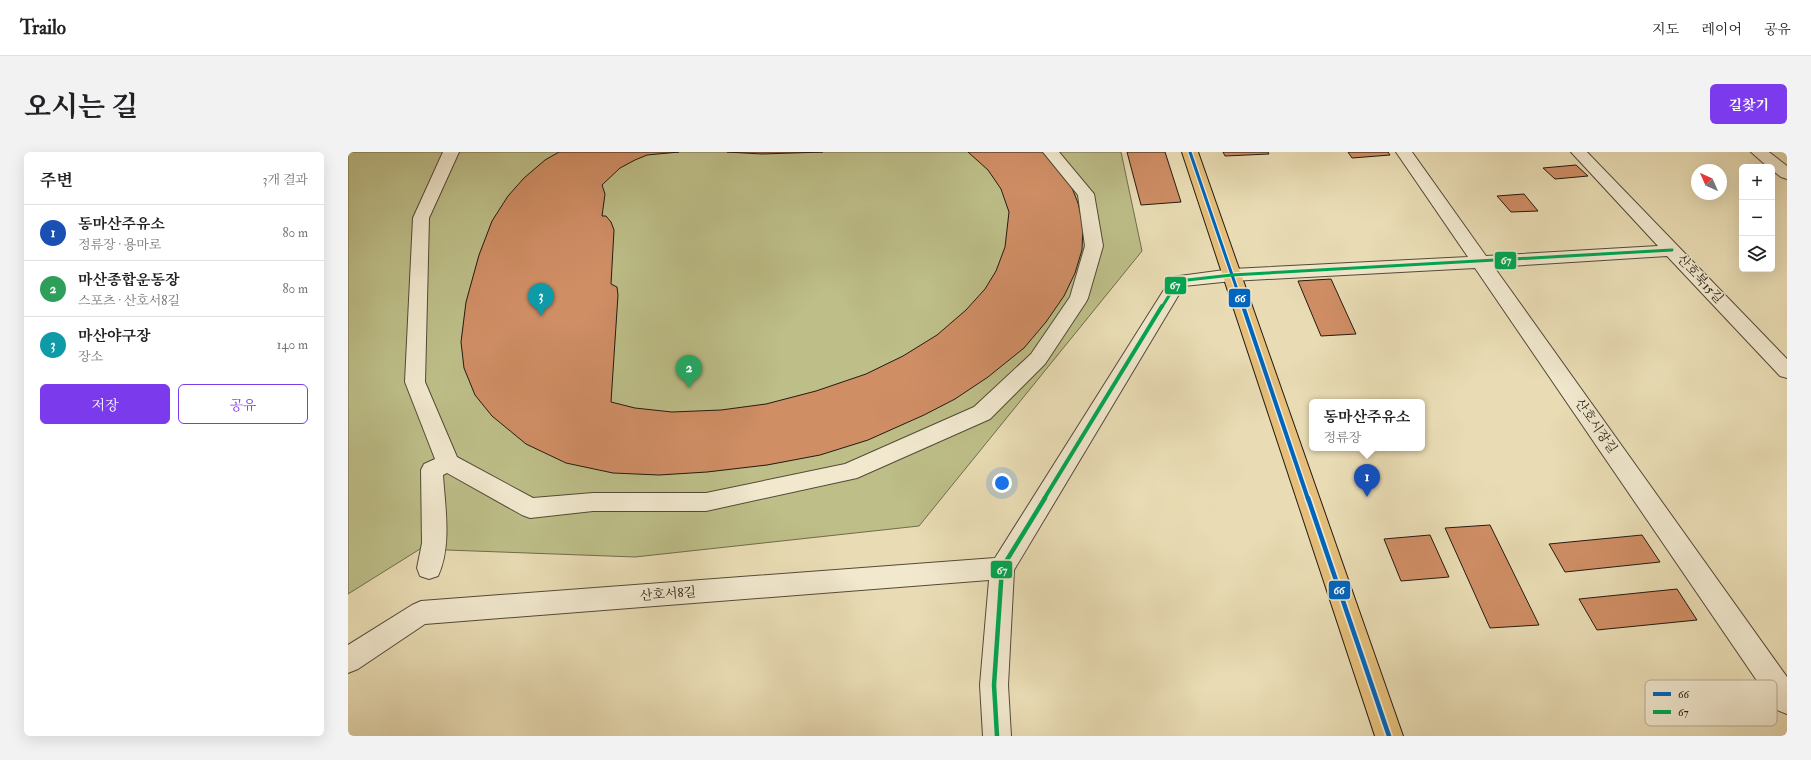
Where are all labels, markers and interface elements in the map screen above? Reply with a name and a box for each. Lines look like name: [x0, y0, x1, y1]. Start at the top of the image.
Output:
text: Trailo: [20, 16, 66, 40]
text: 지도: [1652, 21, 1679, 38]
text: 레이어: [1701, 21, 1742, 38]
text: 공유: [1764, 21, 1791, 38]
button: 길찾기: [1710, 84, 1787, 124]
text: 오시는 길: [24, 90, 138, 125]
north arrow: [1691, 164, 1727, 200]
map controls: [1739, 164, 1775, 272]
button: +: [1739, 164, 1775, 200]
text: 주변: [40, 170, 73, 191]
text: 3개 결과: [263, 172, 308, 188]
button: −: [1739, 200, 1775, 236]
text: 동마산주유소: [78, 215, 165, 234]
text: 1: [51, 225, 55, 241]
text: 80 m: [282, 225, 308, 241]
button: layers: [1739, 236, 1775, 272]
text: 정류장 · 용마로: [78, 237, 161, 253]
line badge: 67: [1494, 251, 1517, 270]
street label: 산호북15길: [1673, 251, 1727, 307]
text: 67: [1501, 254, 1512, 267]
text: 마산종합운동장: [78, 271, 179, 290]
line badge: 67: [1164, 276, 1187, 295]
text: 67: [1170, 279, 1181, 292]
text: 2: [50, 281, 56, 297]
text: 80 m: [282, 281, 308, 297]
pin: 3: [528, 283, 554, 316]
line badge: 66: [1228, 288, 1251, 308]
text: 66: [1234, 292, 1247, 305]
text: 스포츠 · 산호서8길: [78, 293, 180, 309]
text: 마산야구장: [78, 327, 150, 346]
text: 3: [51, 337, 56, 353]
text: 140 m: [277, 337, 308, 353]
text: 장소: [78, 349, 103, 365]
pin: 2: [676, 355, 702, 388]
button: 저장: [40, 384, 170, 424]
button: 공유: [178, 384, 308, 424]
street label: 산호시장길: [1571, 396, 1621, 456]
popup: [1309, 399, 1425, 451]
text: 동마산주유소: [1324, 408, 1410, 427]
text: 정류장: [1324, 430, 1361, 446]
pin: 1: [1354, 464, 1380, 497]
your location: [992, 473, 1012, 493]
line badge: 67: [990, 560, 1013, 579]
text: 67: [997, 564, 1008, 577]
line badge: 66: [1328, 580, 1351, 600]
street label: 산호서8길: [639, 584, 697, 604]
text: 66: [1333, 584, 1346, 597]
legend: [1645, 680, 1777, 726]
text: 66: [1678, 688, 1691, 701]
text: 67: [1678, 706, 1689, 719]

